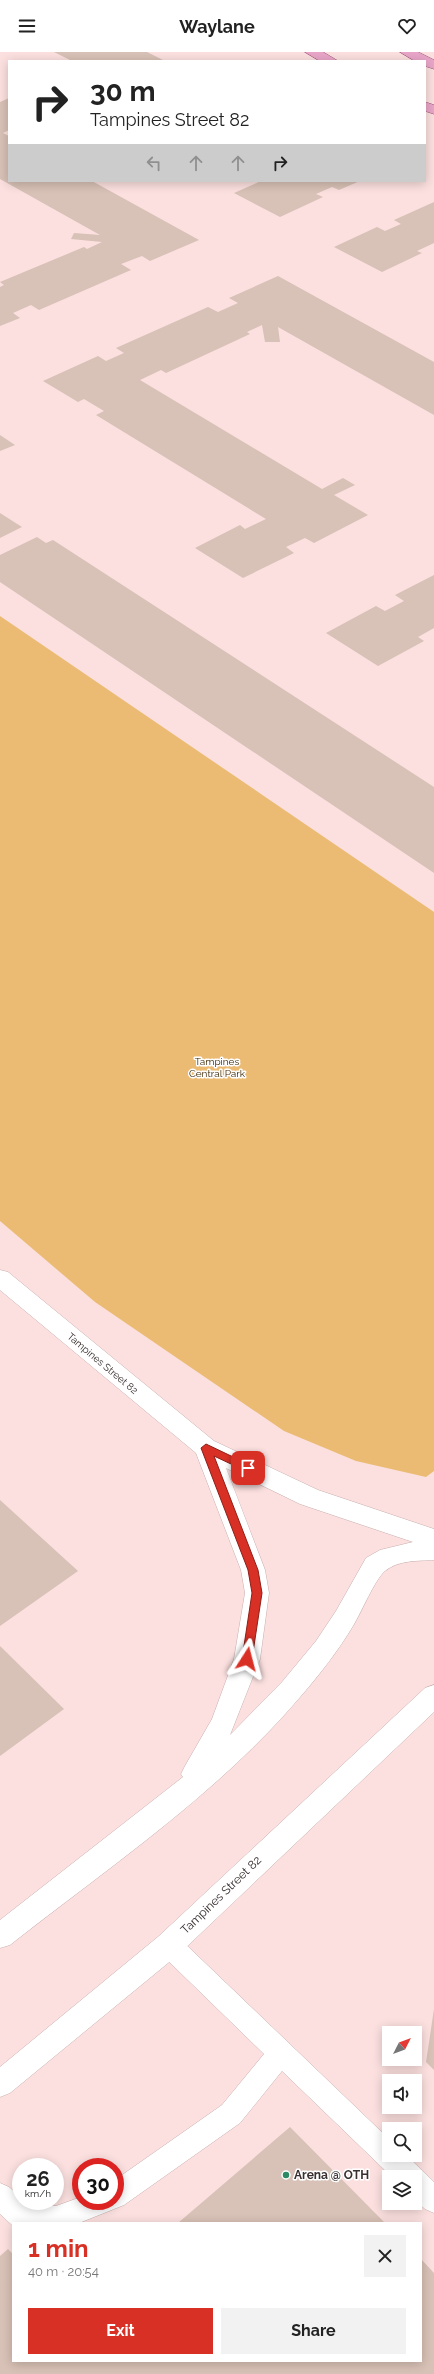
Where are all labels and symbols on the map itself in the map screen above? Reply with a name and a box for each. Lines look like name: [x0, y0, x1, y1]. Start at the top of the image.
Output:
park label: Tampines Central Park: [189, 1056, 246, 1079]
street label: Tampines Street 82: [65, 1331, 140, 1396]
pin: [231, 1451, 265, 1485]
position arrow: [226, 1638, 268, 1680]
street label: Tampines Street 82: [178, 1853, 264, 1937]
north arrow: [382, 2026, 422, 2066]
speed limit sign: 30: [72, 2158, 124, 2210]
place label: Arena @ OTH: [294, 2168, 369, 2182]
marker: Arena @ OTH: [281, 2170, 291, 2180]

